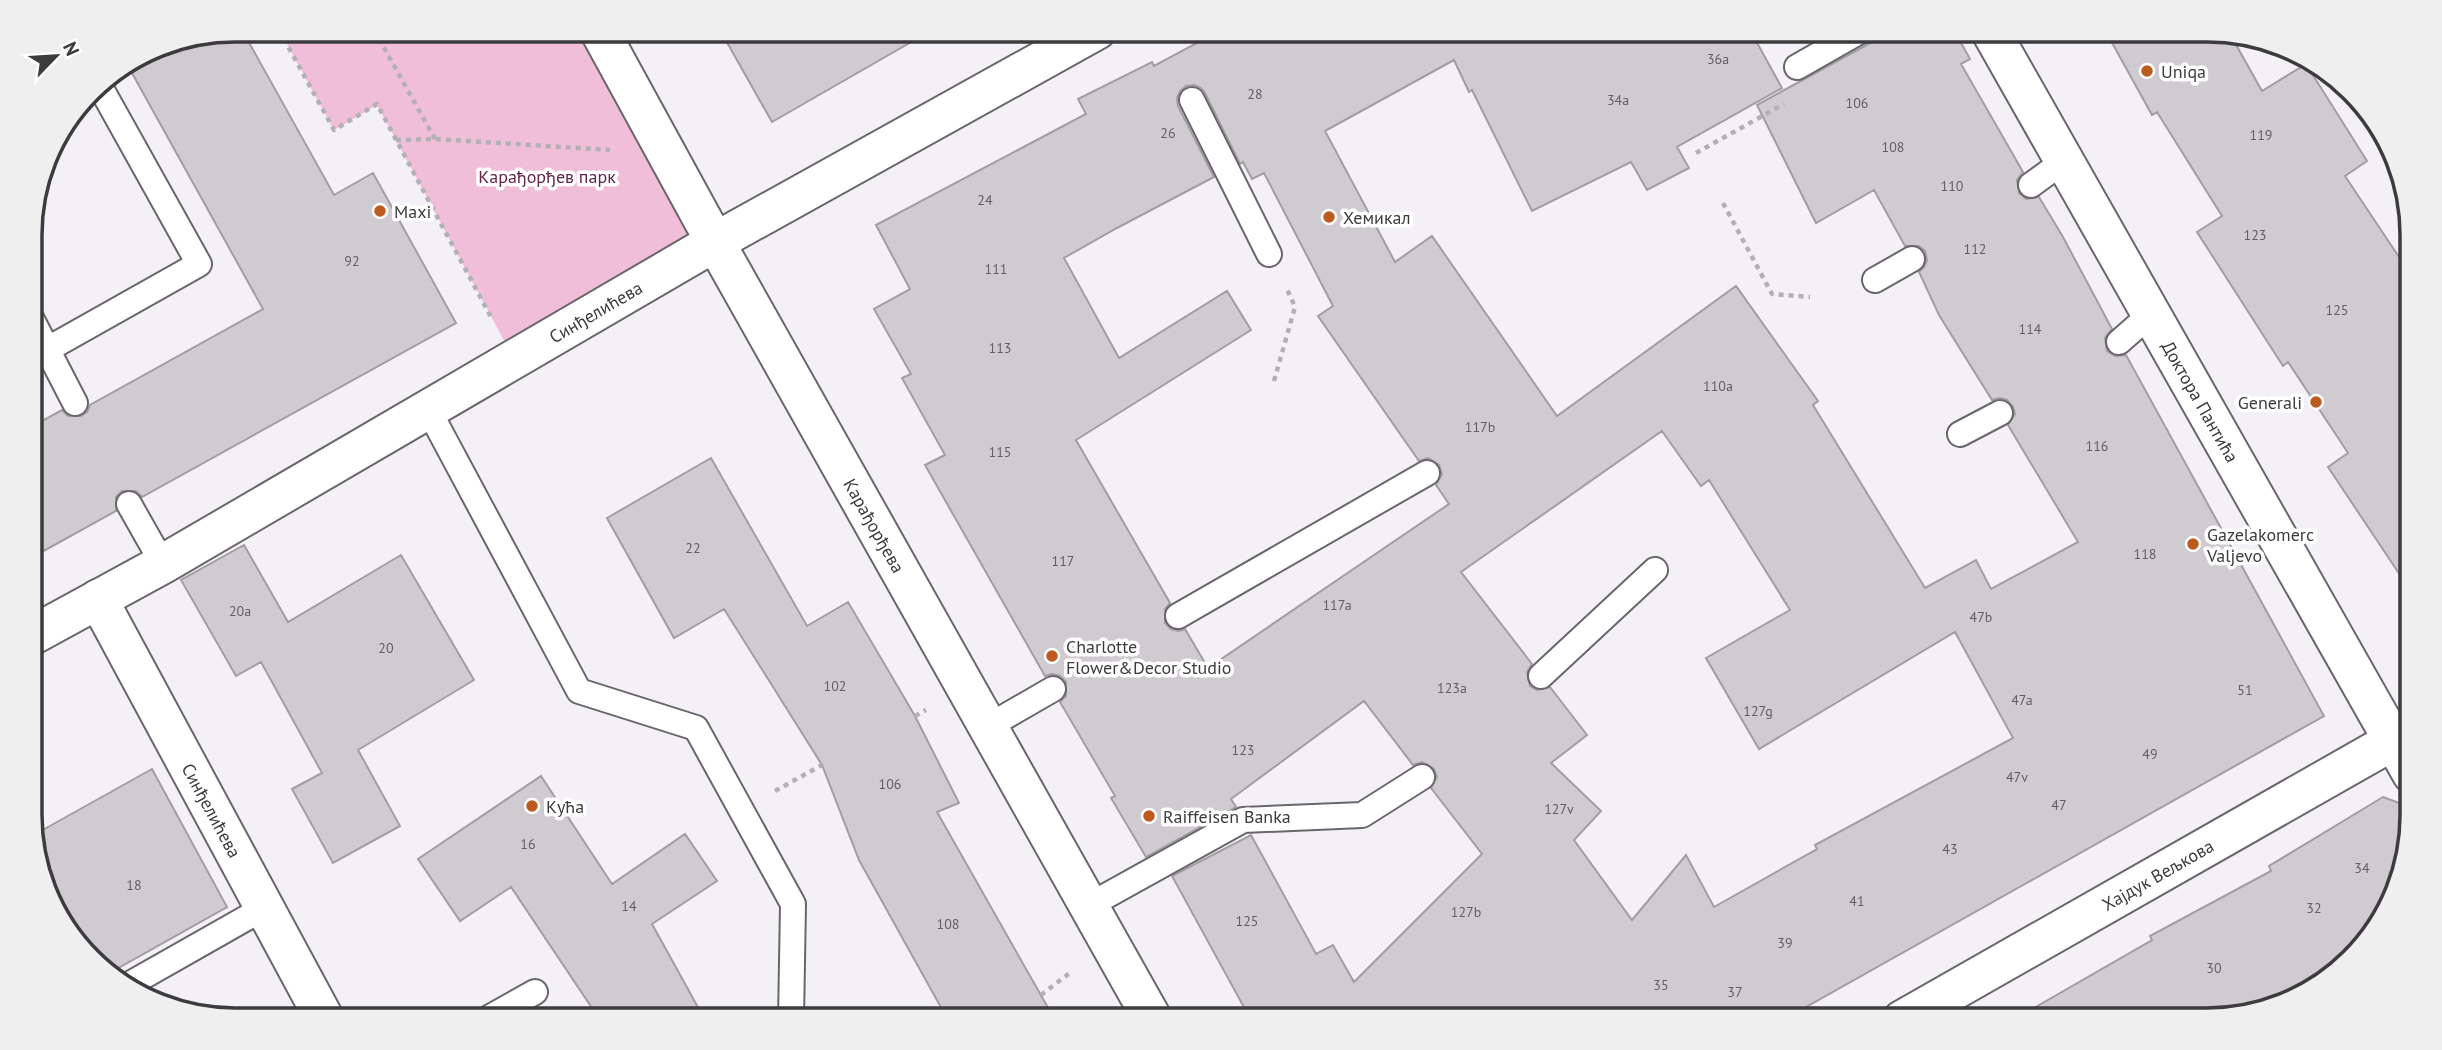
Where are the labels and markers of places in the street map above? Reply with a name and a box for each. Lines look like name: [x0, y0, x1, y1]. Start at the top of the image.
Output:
place label: Uniqa: [2161, 60, 2206, 83]
marker: Uniqa: [2139, 63, 2155, 79]
place label: Maxi: [394, 200, 431, 223]
marker: Maxi: [372, 203, 388, 219]
place label: Хемикал: [1343, 206, 1411, 229]
marker: Хемикал: [1321, 209, 1337, 225]
place label: Generali: [2238, 391, 2302, 414]
marker: Generali: [2308, 394, 2324, 410]
place label: Gazelakomerc Valjevo: [2206, 523, 2314, 567]
marker: Gazelakomerc Valjevo: [2185, 536, 2201, 552]
place label: Charlotte Flower&Decor Studio: [1066, 635, 1231, 679]
marker: Charlotte Flower&Decor Studio: [1044, 648, 1060, 664]
place label: Кућа: [546, 795, 584, 818]
marker: Кућа: [524, 798, 540, 814]
place label: Raiffeisen Banka: [1163, 805, 1291, 828]
marker: Raiffeisen Banka: [1141, 808, 1157, 824]

